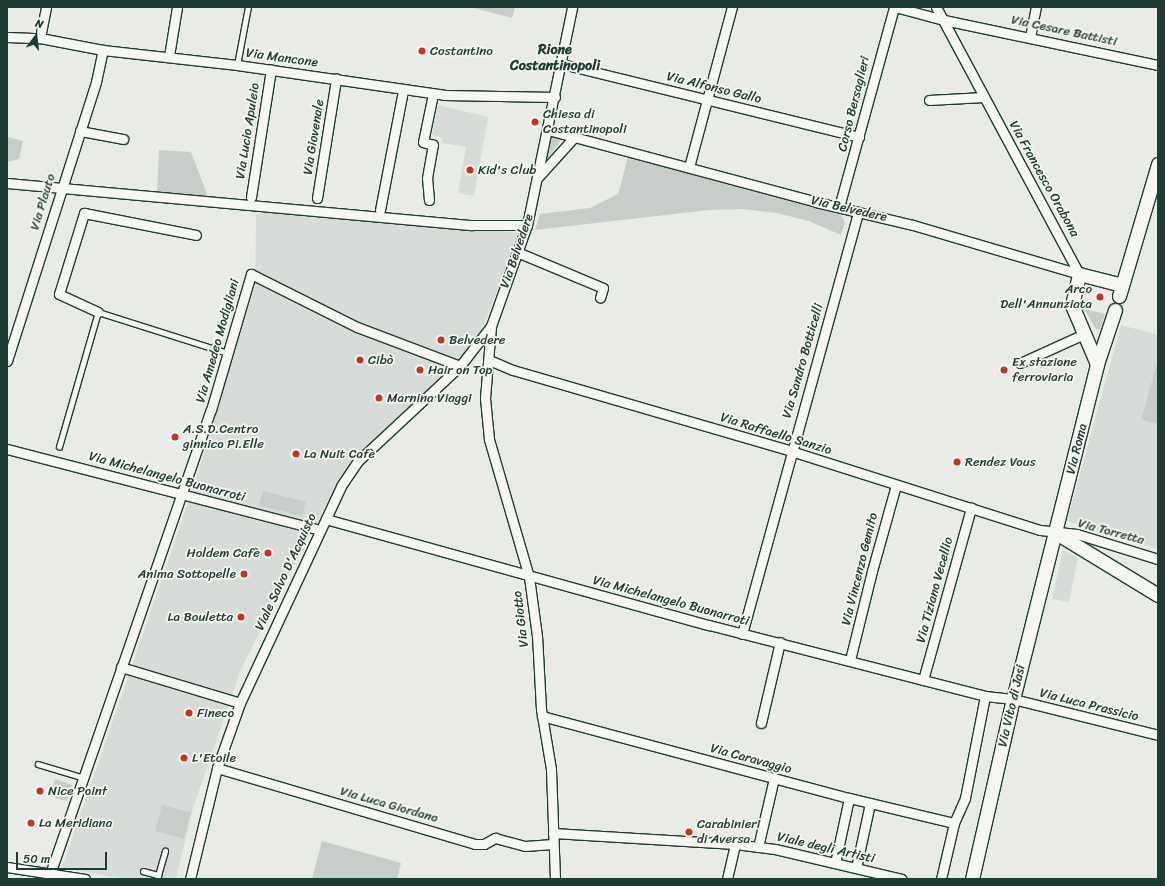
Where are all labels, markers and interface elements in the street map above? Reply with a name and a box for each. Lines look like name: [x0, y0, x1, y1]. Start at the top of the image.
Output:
street label: Via Cesare Battisti: [1010, 12, 1118, 50]
text: N: [33, 14, 45, 34]
north arrow: [16, 16, 56, 56]
district label: Rione Costantinopoli: [510, 42, 600, 74]
place label: Costantino: [430, 43, 493, 59]
street label: Via Mancone: [245, 45, 319, 71]
marker: Costantino: [417, 46, 427, 56]
street label: Corso Bersaglieri: [835, 54, 873, 154]
street label: Via Alfonso Gallo: [665, 69, 763, 107]
street label: Via Lucio Apuleio: [233, 82, 263, 180]
street label: Via Giovenale: [300, 98, 328, 176]
place label: Chiesa di Costantinopoli: [543, 107, 627, 138]
marker: Chiesa di Costantinopoli: [530, 117, 540, 127]
street label: Via Francesco Orabona: [1006, 118, 1082, 240]
place label: Kid's Club: [478, 162, 536, 178]
marker: Kid's Club: [465, 165, 475, 175]
street label: Via Plauto: [27, 172, 59, 232]
street label: Via Belvedere: [809, 193, 889, 225]
street label: Via Belvedere: [497, 212, 537, 290]
street label: Via Amedeo Modigliani: [193, 277, 243, 405]
place label: Arco Dell'Annunziata: [1000, 282, 1092, 313]
marker: Arco Dell'Annunziata: [1095, 292, 1105, 302]
street label: Via Sandro Botticelli: [779, 302, 827, 420]
place label: Belvedere: [449, 332, 505, 348]
marker: Belvedere: [436, 335, 446, 345]
place label: Cibò: [368, 352, 393, 368]
marker: Cibò: [355, 355, 365, 365]
place label: Ex stazione ferroviaria: [1012, 355, 1077, 386]
place label: Hair on Top: [428, 362, 493, 378]
marker: Hair on Top: [415, 365, 425, 375]
marker: Ex stazione ferroviaria: [999, 365, 1009, 375]
place label: Marnina Viaggi: [387, 390, 472, 406]
marker: Marnina Viaggi: [374, 393, 384, 403]
street label: Via Raffaello Sanzio: [719, 410, 833, 458]
place label: A.S.D.Centro ginnico Pi.Elle: [183, 422, 264, 453]
street label: Via Roma: [1063, 422, 1091, 476]
marker: A.S.D.Centro ginnico Pi.Elle: [170, 432, 180, 442]
place label: La Nuit Cafè: [304, 446, 376, 462]
street label: Via Michelangelo Buonarroti: [87, 449, 247, 505]
marker: La Nuit Cafè: [291, 449, 301, 459]
place label: Rendez Vous: [965, 454, 1036, 470]
marker: Rendez Vous: [952, 457, 962, 467]
street label: Viale Salvo D'Acquisto: [252, 511, 320, 633]
street label: Via Vincenzo Gemito: [838, 511, 882, 627]
street label: Via Torretta: [1076, 516, 1146, 548]
street label: Via Tiziano Vecellio: [913, 535, 957, 645]
place label: Holdem Cafè: [187, 545, 260, 561]
marker: Holdem Cafè: [263, 548, 273, 558]
place label: Anima Sottopelle: [138, 566, 236, 582]
marker: Anima Sottopelle: [239, 569, 249, 579]
street label: Via Michelangelo Buonarroti: [591, 573, 751, 629]
street label: Via Giotto: [510, 590, 532, 648]
place label: La Bouletta: [168, 609, 233, 625]
marker: La Bouletta: [236, 612, 246, 622]
street label: Via Vito di Jasi: [995, 663, 1029, 749]
street label: Via Luca Prassicio: [1038, 685, 1140, 725]
place label: Fineco: [197, 705, 234, 721]
marker: Fineco: [184, 708, 194, 718]
street label: Via Caravaggio: [709, 741, 793, 777]
place label: L'Etoile: [192, 750, 236, 766]
marker: L'Etoile: [179, 753, 189, 763]
place label: Nice Point: [48, 783, 108, 799]
street label: Via Luca Giordano: [338, 784, 440, 826]
marker: Nice Point: [35, 786, 45, 796]
place label: La Meridiana: [39, 815, 112, 831]
place label: Carabinieri di Aversa: [697, 817, 760, 848]
marker: La Meridiana: [26, 818, 36, 828]
marker: Carabinieri di Aversa: [684, 827, 694, 837]
street label: Viale degli Artisti: [776, 829, 876, 867]
scale bar: [18, 844, 109, 870]
text: 50 m: [23, 848, 50, 870]

